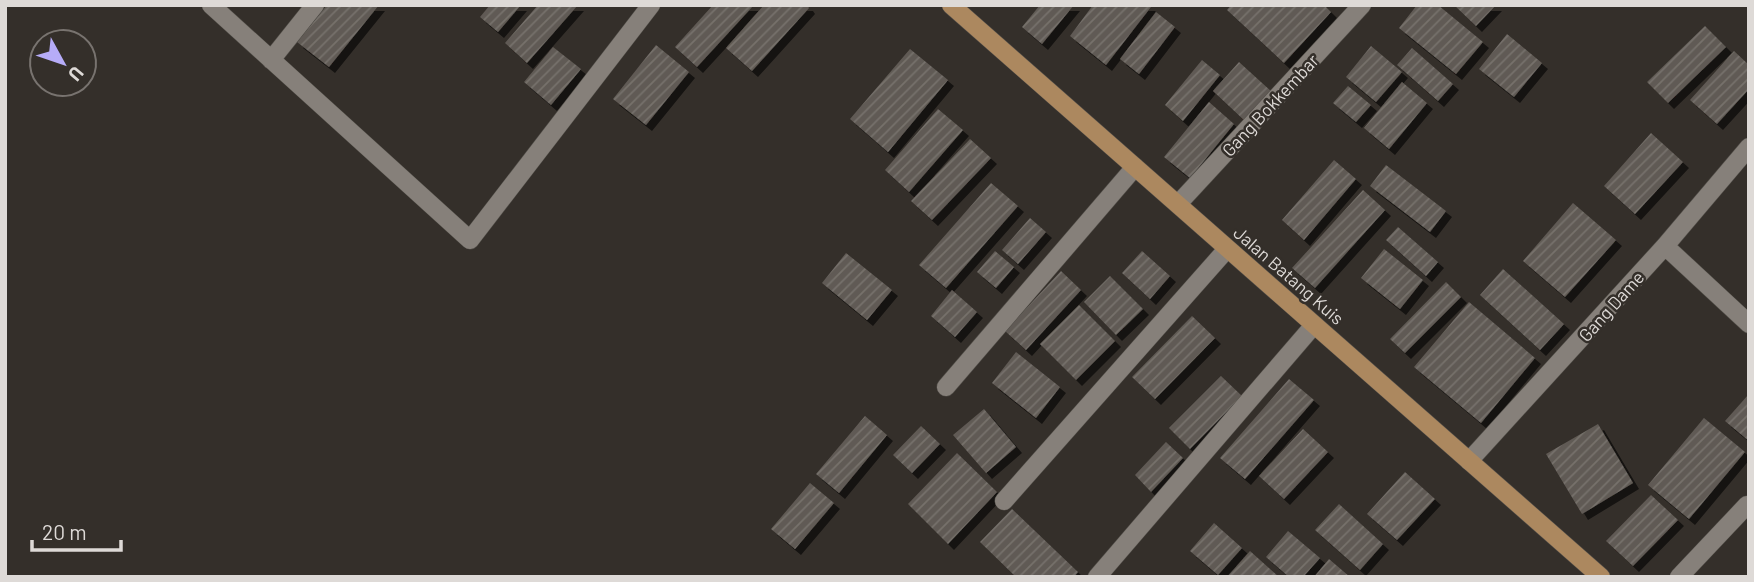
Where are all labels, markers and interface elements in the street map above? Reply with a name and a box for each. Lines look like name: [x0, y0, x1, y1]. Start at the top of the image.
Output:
north arrow: [28, 28, 98, 98]
street label: Gang Bokkembar: [1217, 49, 1323, 161]
text: U: [64, 62, 89, 86]
street label: Jalan Batang Kuis: [1229, 221, 1349, 329]
street label: Gang Dame: [1574, 266, 1648, 346]
scale bar: [32, 508, 121, 552]
text: 20 m: [42, 519, 87, 544]

